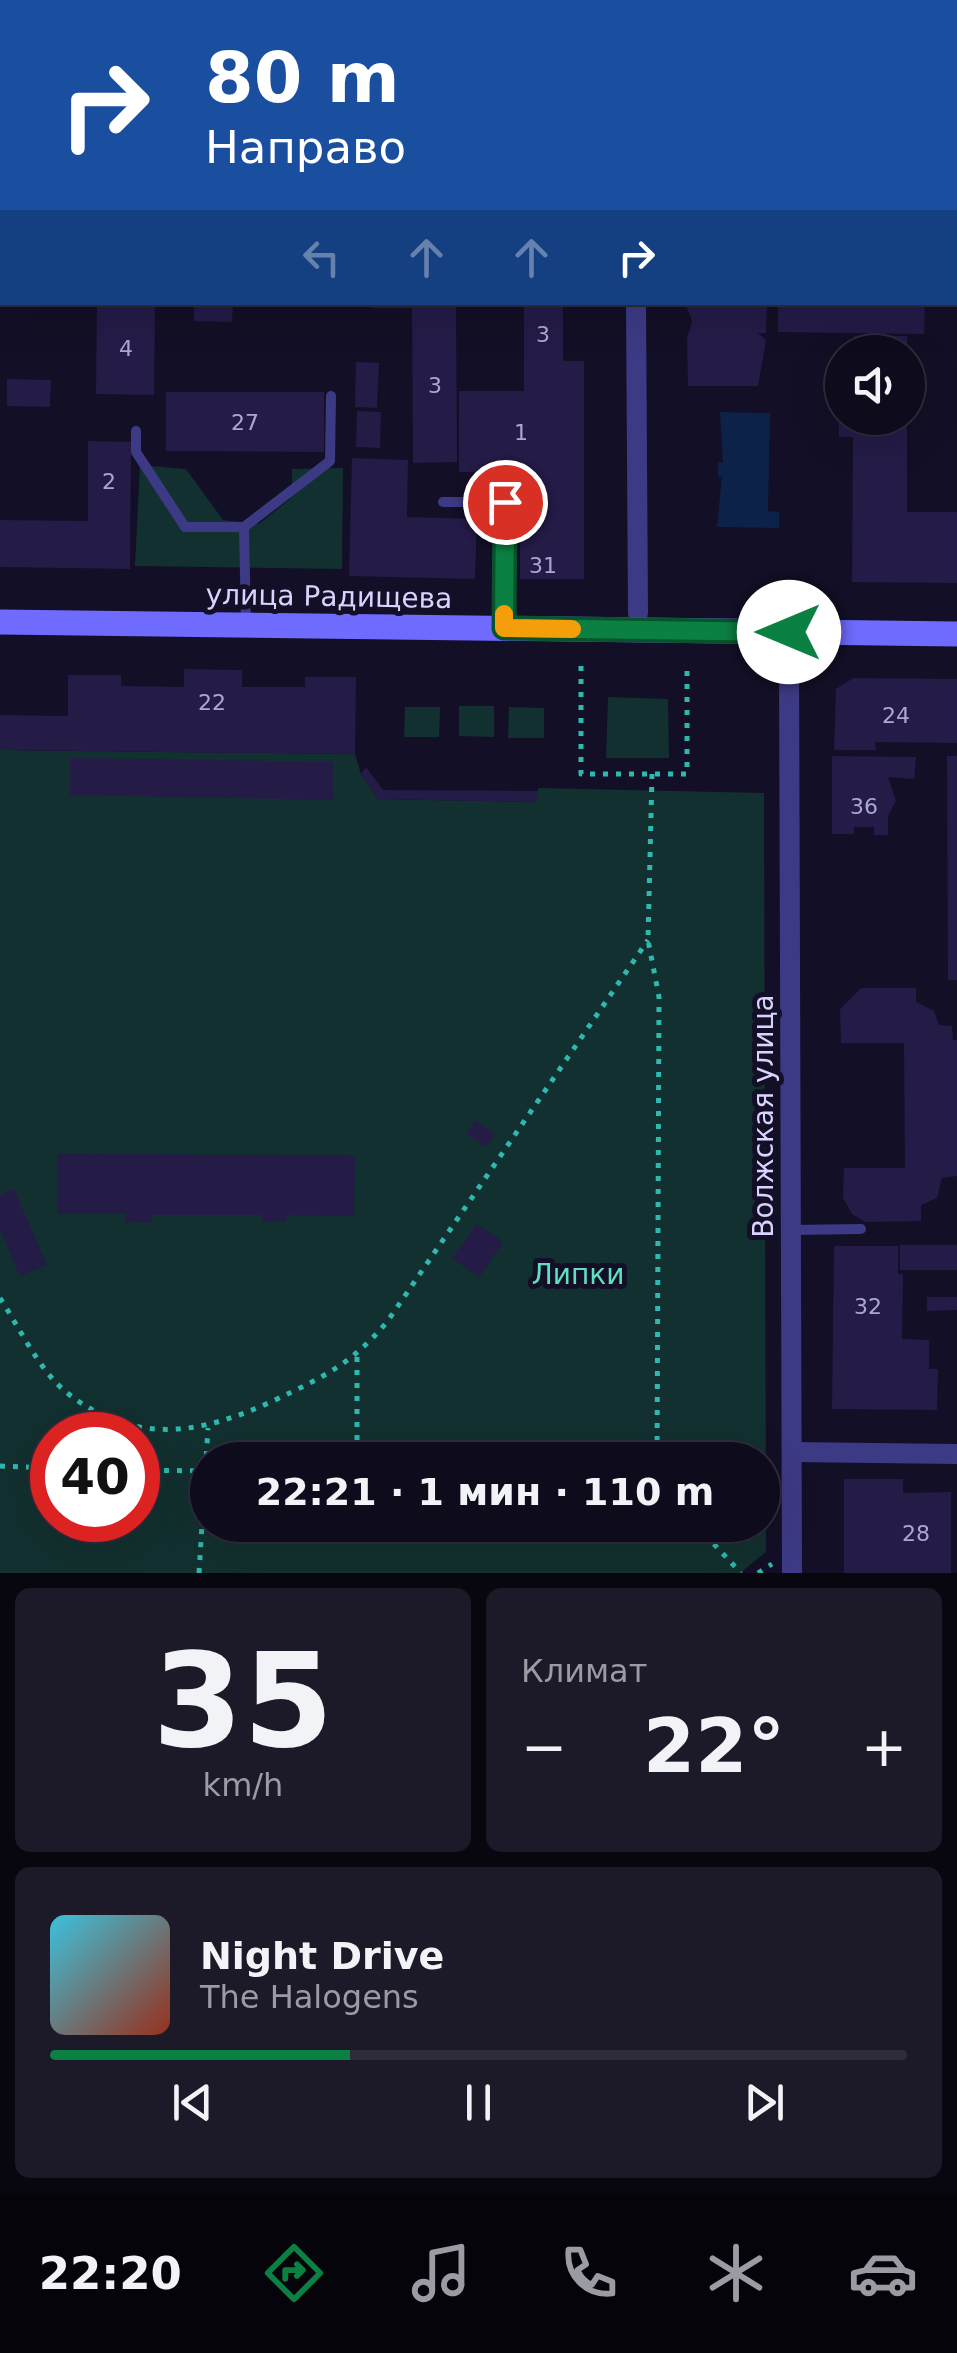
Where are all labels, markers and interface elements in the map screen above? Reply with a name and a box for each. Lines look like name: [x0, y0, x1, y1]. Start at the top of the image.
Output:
text: 80 m: [205, 37, 400, 119]
icon: right: [40, 40, 170, 170]
text: Направо: [205, 121, 406, 174]
icon: left: [294, 230, 349, 285]
icon: ahead: [399, 230, 454, 285]
icon: ahead: [504, 230, 559, 285]
icon: right: [609, 230, 664, 285]
house number: 3: [536, 322, 550, 347]
map controls: [825, 335, 925, 435]
button: sound: [825, 335, 925, 435]
house number: 4: [119, 336, 133, 361]
house number: 3: [428, 373, 442, 398]
house number: 27: [231, 410, 259, 435]
house number: 1: [514, 420, 528, 445]
pin: [463, 460, 548, 545]
house number: 2: [102, 469, 116, 494]
icon: arrive: [478, 475, 533, 530]
house number: 31: [529, 553, 557, 578]
street label: улица Радищева: [205, 578, 453, 615]
position arrow: [737, 580, 841, 684]
house number: 22: [198, 690, 226, 715]
house number: 24: [882, 703, 910, 728]
house number: 36: [850, 794, 878, 819]
street label: Волжская улица: [747, 994, 780, 1238]
park label: Липки: [532, 1258, 624, 1291]
house number: 32: [854, 1294, 882, 1319]
speed limit sign: 40: [30, 1412, 160, 1542]
text: 22:21 · 1 мин · 110 m: [256, 1470, 714, 1514]
house number: 28: [902, 1521, 930, 1546]
text: 35: [153, 1625, 333, 1777]
text: Климат: [521, 1652, 647, 1690]
text: 22°: [643, 1702, 785, 1790]
text: −: [521, 1715, 567, 1779]
text: +: [861, 1715, 907, 1779]
text: km/h: [203, 1766, 283, 1804]
text: Night Drive: [200, 1934, 444, 1978]
text: The Halogens: [200, 1978, 419, 2016]
icon: previous: [165, 2075, 220, 2130]
icon: pause: [451, 2075, 506, 2130]
icon: next: [737, 2075, 792, 2130]
icon: directions: [259, 2238, 329, 2308]
icon: music: [406, 2238, 476, 2308]
icon: phone: [554, 2238, 624, 2308]
icon: climate: [701, 2238, 771, 2308]
icon: car: [848, 2238, 918, 2308]
text: 22:20: [39, 2247, 182, 2300]

